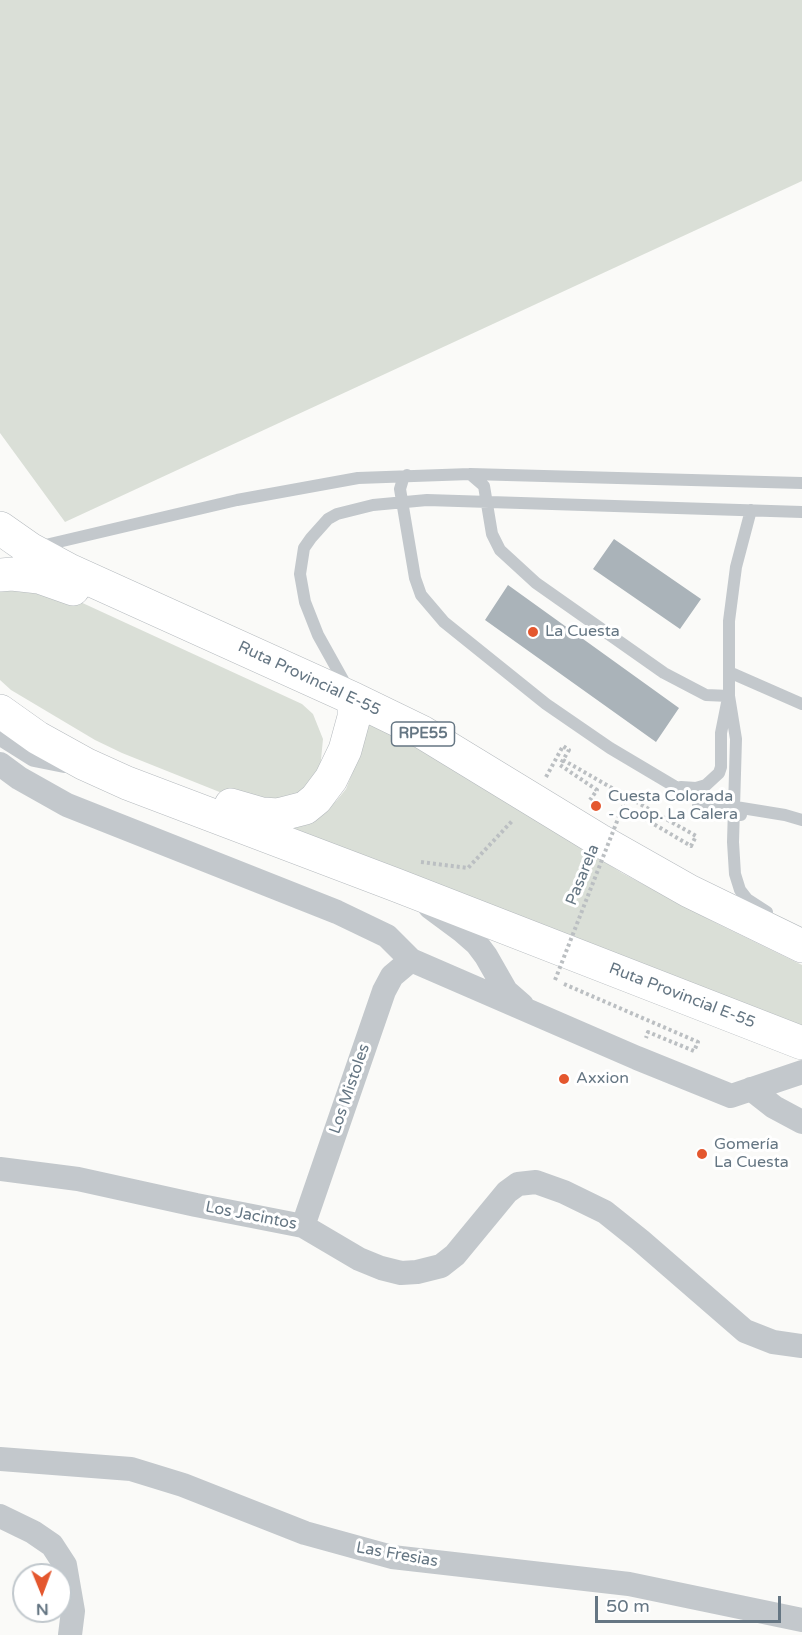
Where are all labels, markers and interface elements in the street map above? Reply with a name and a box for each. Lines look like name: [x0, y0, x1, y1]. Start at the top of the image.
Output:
place label: La Cuesta: [545, 622, 620, 642]
marker: La Cuesta: [526, 625, 540, 639]
street label: Ruta Provincial E-55: [235, 638, 383, 720]
road number: RPE55: [392, 722, 454, 746]
place label: Cuesta Colorada - Coop. La Calera: [608, 787, 738, 825]
marker: Cuesta Colorada - Coop. La Calera: [589, 799, 603, 813]
street label: Pasarela: [562, 842, 604, 908]
street label: Ruta Provincial E-55: [606, 959, 758, 1033]
street label: Los Mistoles: [326, 1041, 374, 1137]
place label: Axxion: [576, 1069, 629, 1089]
marker: Axxion: [557, 1072, 571, 1086]
place label: Gomería La Cuesta: [714, 1135, 789, 1173]
marker: Gomería La Cuesta: [695, 1147, 709, 1161]
street label: Los Jacintos: [204, 1198, 298, 1234]
street label: Las Fresias: [355, 1538, 439, 1572]
north arrow: [12, 1563, 72, 1623]
scale bar: [598, 1584, 784, 1622]
text: 50 m: [606, 1595, 650, 1617]
text: N: [36, 1599, 49, 1619]

